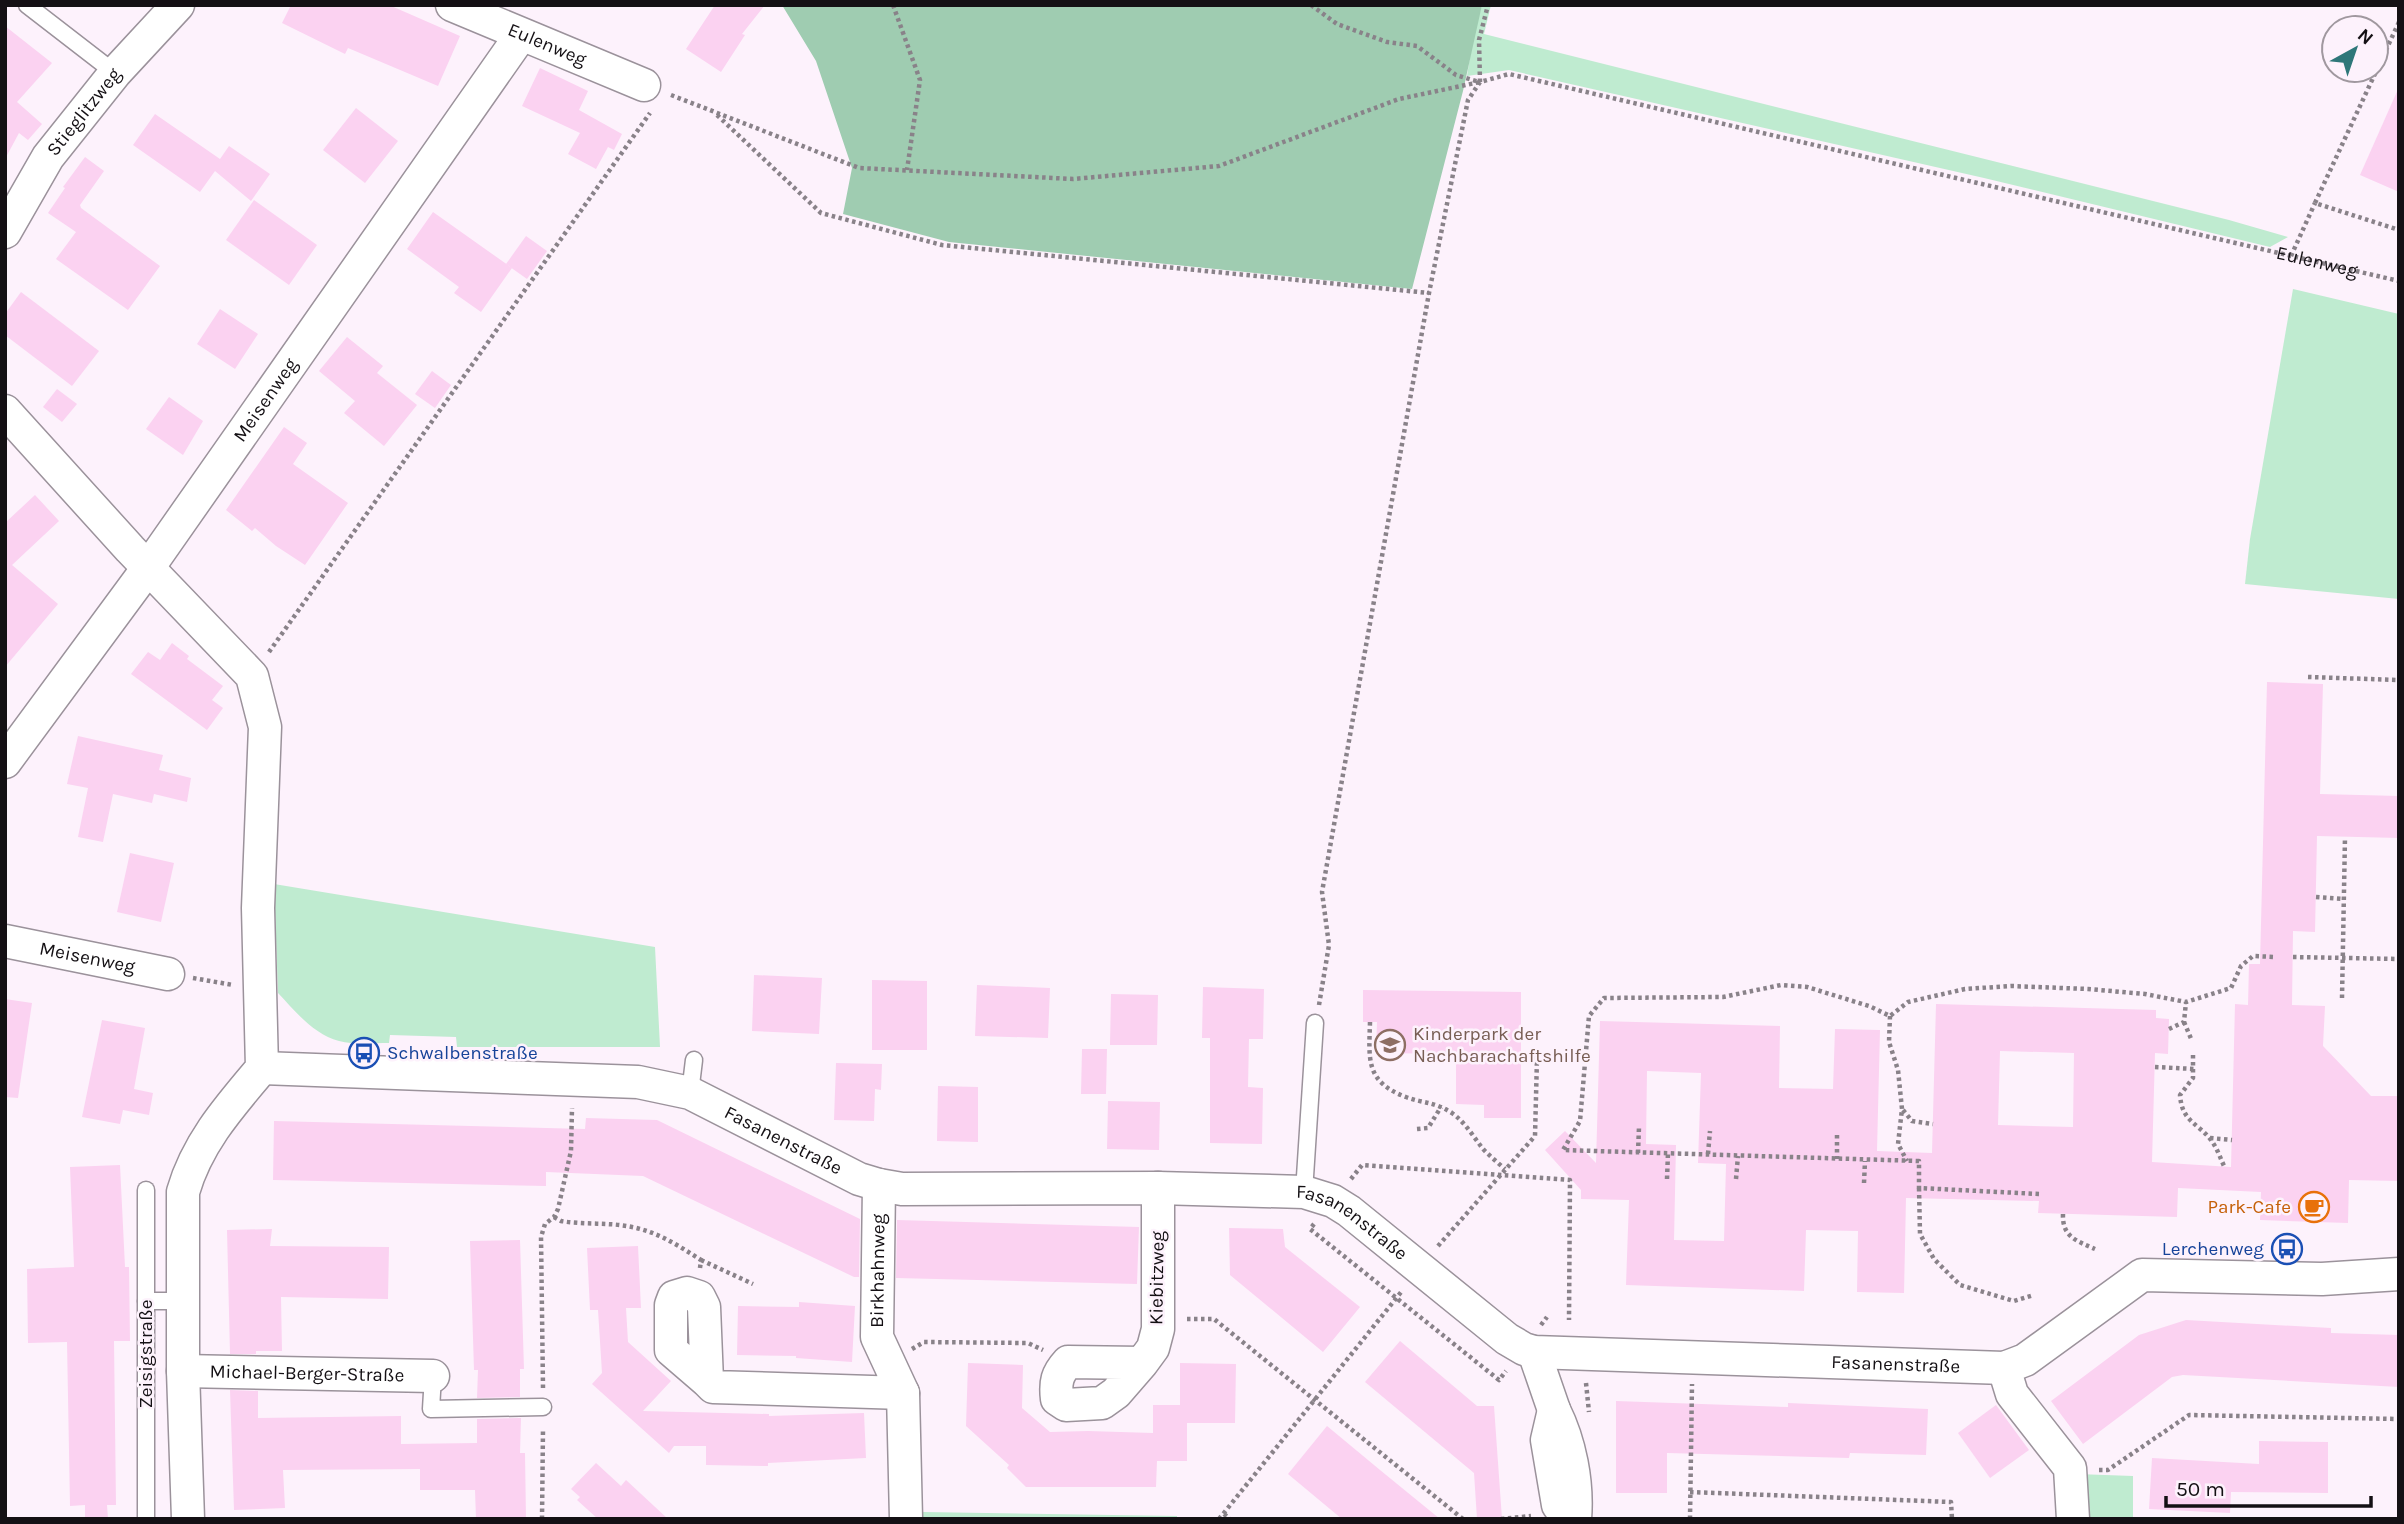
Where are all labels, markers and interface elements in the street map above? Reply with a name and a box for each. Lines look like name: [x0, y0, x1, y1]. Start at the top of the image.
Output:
north arrow: [2320, 14, 2390, 84]
street label: Eulenweg: [505, 18, 590, 71]
text: N: [2353, 24, 2378, 50]
street label: Stieglitzweg: [42, 63, 126, 160]
street label: Eulenweg: [2274, 242, 2360, 282]
street label: Meisenweg: [229, 354, 303, 446]
street label: Meisenweg: [38, 937, 137, 978]
place label: Kinderpark der Nachbarachaftshilfe: [1413, 1023, 1591, 1067]
school or university icon: Kinderpark der Nachbarachaftshilfe: [1373, 1028, 1407, 1062]
bus stop icon: Schwalbenstraße: [347, 1036, 381, 1070]
place label: Schwalbenstraße: [387, 1042, 538, 1064]
street label: Fasanenstraße: [721, 1101, 846, 1180]
street label: Fasanenstraße: [1296, 1181, 1412, 1265]
cafe icon: Park-Cafe: [2297, 1190, 2331, 1224]
place label: Park-Cafe: [2207, 1196, 2291, 1218]
street label: Birkhahnweg: [866, 1213, 890, 1328]
street label: Kiebitzweg: [1145, 1230, 1169, 1325]
bus stop icon: Lerchenweg: [2270, 1232, 2304, 1266]
place label: Lerchenweg: [2162, 1238, 2264, 1260]
street label: Zeisigstraße: [135, 1300, 157, 1408]
street label: Fasanenstraße: [1831, 1351, 1961, 1378]
street label: Michael-Berger-Straße: [209, 1361, 405, 1386]
scale bar: [2166, 1464, 2371, 1508]
text: 50 m: [2176, 1477, 2225, 1501]

